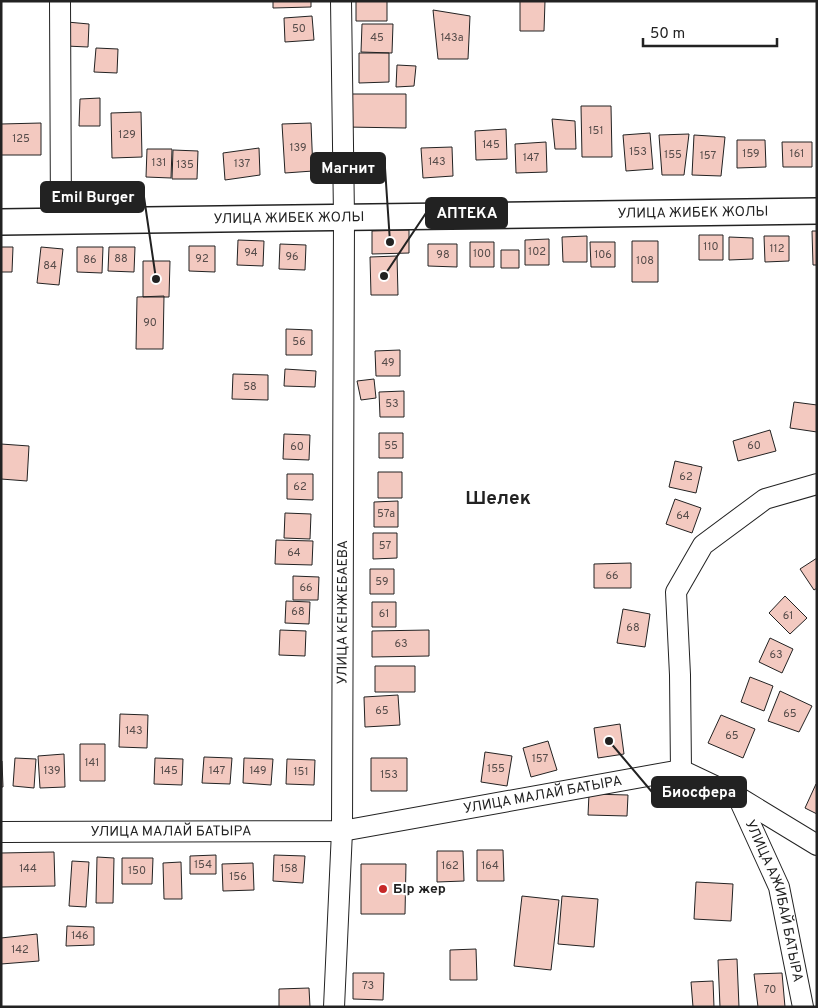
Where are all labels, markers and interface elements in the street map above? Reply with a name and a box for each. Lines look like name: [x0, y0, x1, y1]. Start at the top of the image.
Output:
scale bar: [643, 15, 777, 47]
house number: 50: [292, 22, 306, 36]
text: 50 m: [650, 25, 685, 44]
house number: 45: [370, 31, 384, 45]
house number: 143а: [440, 31, 464, 45]
house number: 151: [588, 124, 604, 138]
house number: 129: [118, 128, 136, 142]
house number: 125: [12, 132, 30, 146]
house number: 145: [482, 138, 500, 152]
house number: 139: [289, 141, 307, 155]
house number: 153: [629, 145, 647, 159]
house number: 159: [742, 147, 760, 161]
house number: 161: [790, 147, 804, 161]
house number: 155: [664, 148, 682, 162]
house number: 157: [700, 149, 717, 163]
house number: 147: [523, 151, 539, 165]
callout: Магнит: [311, 153, 385, 183]
house number: 143: [428, 155, 446, 169]
house number: 131: [152, 156, 166, 170]
house number: 137: [234, 157, 250, 171]
house number: 135: [176, 158, 194, 172]
text: Магнит: [321, 160, 375, 179]
callout: Emil Burger: [41, 182, 144, 212]
text: Emil Burger: [51, 189, 135, 208]
callout: АПТЕКА: [426, 198, 507, 228]
street label: УЛИЦА ЖИБЕК ЖОЛЫ: [617, 203, 769, 222]
text: АПТЕКА: [436, 205, 498, 224]
street label: УЛИЦА ЖИБЕК ЖОЛЫ: [213, 209, 365, 228]
house number: 110: [703, 240, 719, 254]
house number: 112: [770, 242, 784, 256]
house number: 102: [528, 245, 546, 259]
house number: 94: [244, 246, 258, 260]
house number: 100: [473, 247, 491, 261]
house number: 98: [436, 248, 450, 262]
house number: 106: [594, 248, 612, 262]
house number: 96: [285, 250, 299, 264]
house number: 88: [114, 252, 128, 266]
house number: 92: [195, 252, 209, 266]
house number: 86: [83, 253, 97, 267]
house number: 108: [636, 254, 654, 268]
house number: 84: [43, 259, 57, 273]
house number: 90: [143, 316, 157, 330]
house number: 56: [292, 335, 306, 349]
house number: 49: [381, 356, 395, 370]
house number: 58: [243, 380, 257, 394]
house number: 53: [385, 397, 399, 411]
house number: 55: [384, 439, 398, 453]
house number: 60: [747, 439, 761, 453]
house number: 60: [290, 440, 304, 454]
house number: 62: [679, 470, 693, 484]
house number: 62: [293, 480, 307, 494]
district label: Шелек: [465, 487, 531, 511]
house number: 57а: [377, 507, 395, 521]
house number: 64: [676, 509, 690, 523]
house number: 57: [379, 539, 391, 553]
street label: УЛИЦА КЕНЖЕБАЕВА: [334, 540, 351, 685]
house number: 64: [287, 546, 301, 560]
house number: 66: [605, 569, 619, 583]
house number: 59: [375, 575, 389, 589]
house number: 66: [299, 581, 313, 595]
house number: 68: [291, 605, 305, 619]
house number: 61: [379, 607, 389, 621]
house number: 61: [783, 609, 793, 623]
house number: 68: [626, 621, 640, 635]
house number: 63: [394, 637, 408, 651]
house number: 63: [769, 648, 783, 662]
house number: 65: [375, 704, 389, 718]
house number: 65: [783, 707, 797, 721]
house number: 143: [125, 724, 143, 738]
house number: 65: [725, 729, 739, 743]
house number: 157: [532, 752, 549, 766]
house number: 141: [85, 756, 99, 770]
house number: 155: [487, 762, 505, 776]
house number: 139: [43, 764, 61, 778]
house number: 145: [160, 764, 178, 778]
house number: 147: [209, 764, 225, 778]
house number: 149: [249, 764, 267, 778]
house number: 151: [293, 765, 309, 779]
house number: 153: [380, 768, 398, 782]
street label: УЛИЦА МАЛАЙ БАТЫРА: [462, 772, 623, 817]
callout: Биосфера: [652, 777, 746, 807]
text: Биосфера: [662, 784, 736, 803]
street label: УЛИЦА АЖИБАЙ БАТЫРА: [741, 817, 806, 984]
street label: УЛИЦА МАЛАЙ БАТЫРА: [91, 822, 251, 840]
house number: 154: [194, 858, 212, 872]
house number: 162: [441, 859, 459, 873]
house number: 164: [481, 859, 499, 873]
house number: 144: [19, 862, 37, 876]
house number: 158: [280, 862, 298, 876]
house number: 150: [128, 864, 146, 878]
house number: 156: [229, 870, 247, 884]
place label: Бір жер: [393, 881, 446, 898]
marker: Бір жер: [377, 883, 389, 895]
house number: 146: [71, 929, 89, 943]
house number: 142: [11, 943, 29, 957]
house number: 73: [362, 979, 374, 993]
house number: 70: [764, 983, 776, 997]

